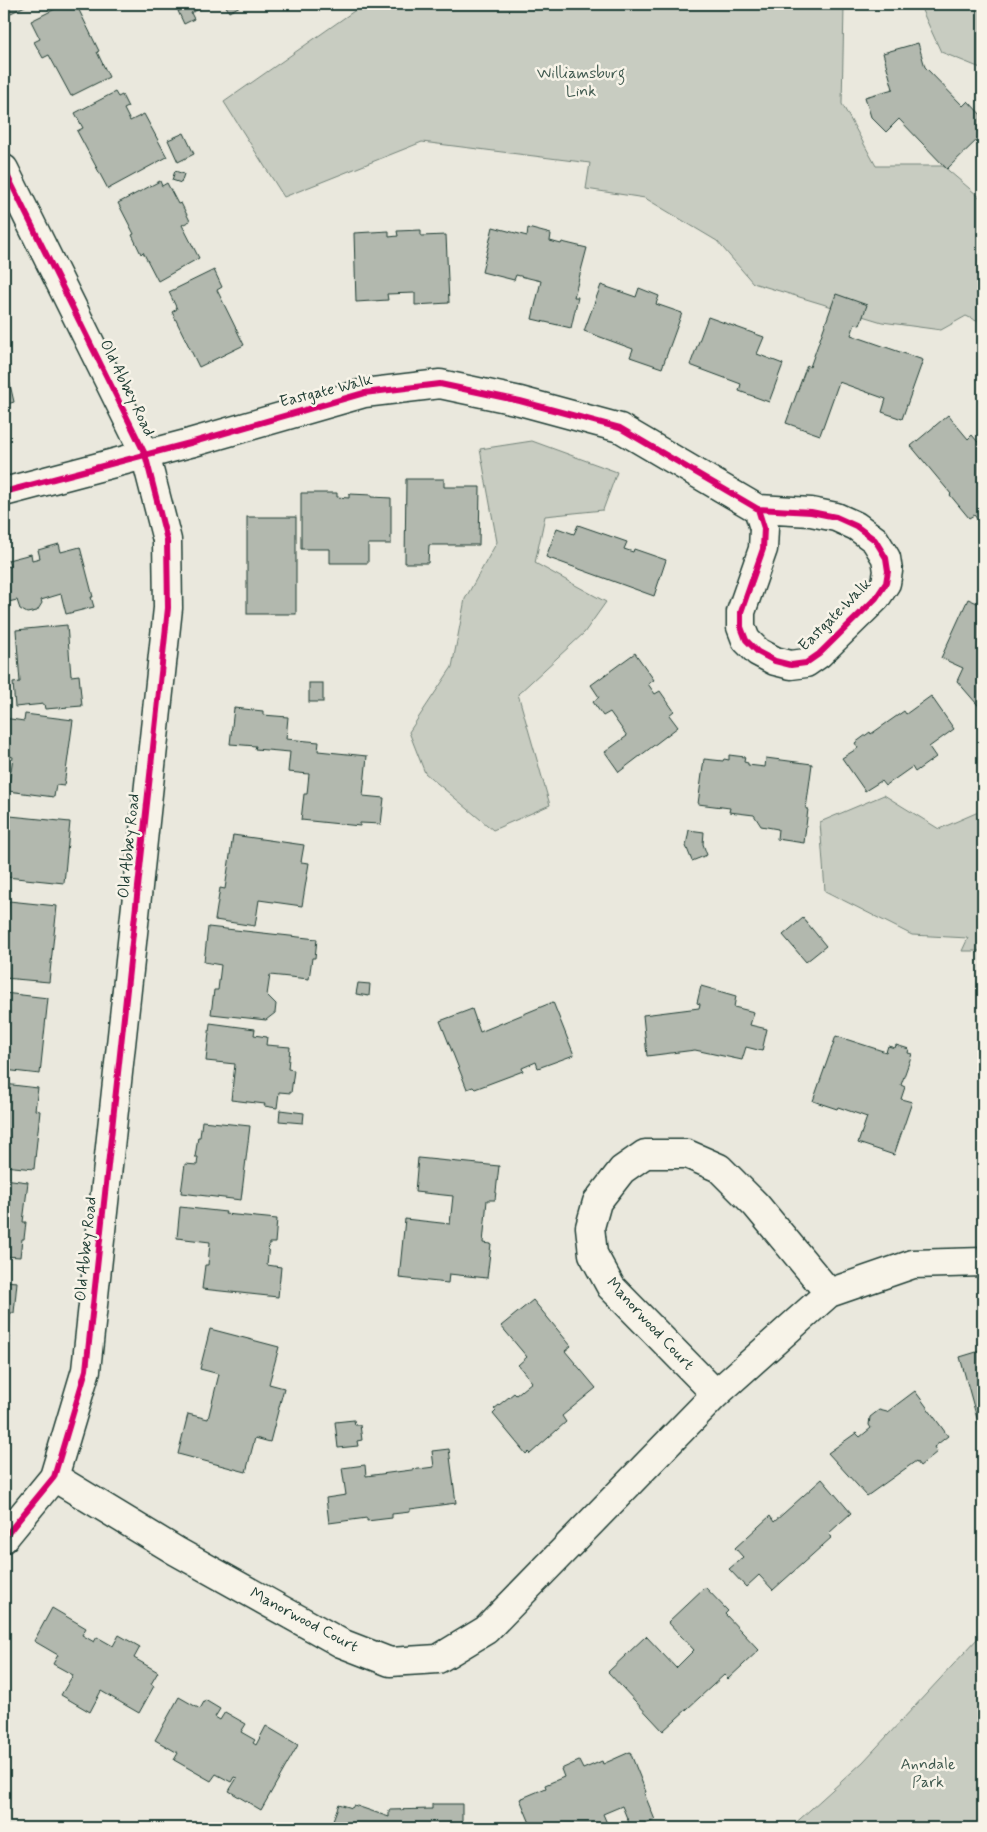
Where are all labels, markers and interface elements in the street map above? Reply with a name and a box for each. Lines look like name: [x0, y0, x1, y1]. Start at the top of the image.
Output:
park label: Williamsburg Link: [537, 63, 625, 102]
street label: Old Abbey Road: [95, 336, 159, 440]
street label: Eastgate Walk: [277, 369, 375, 413]
street label: Eastgate Walk: [794, 574, 876, 656]
street label: Old Abbey Road: [113, 793, 145, 899]
street label: Old Abbey Road: [70, 1196, 102, 1302]
street label: Manorwood Court: [602, 1273, 698, 1375]
street label: Manorwood Court: [246, 1583, 362, 1657]
park label: Anndale Park: [900, 1754, 956, 1793]

